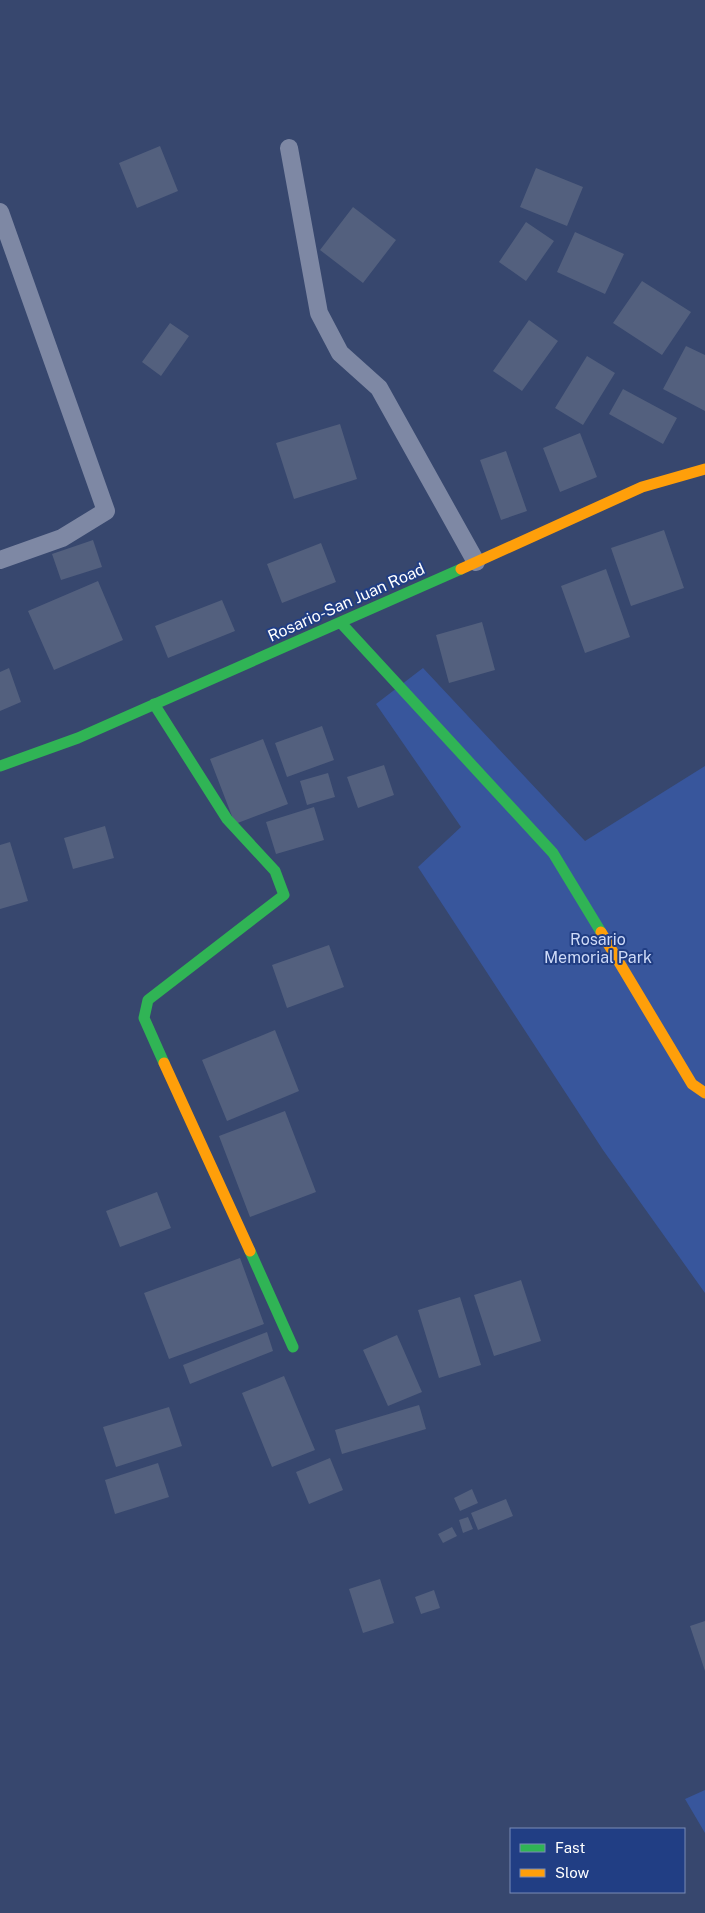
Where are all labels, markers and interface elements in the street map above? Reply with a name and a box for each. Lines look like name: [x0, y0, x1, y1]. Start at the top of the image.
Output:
street label: Rosario-San Juan Road: [265, 559, 428, 646]
park label: Rosario Memorial Park: [544, 930, 652, 967]
legend: [510, 1828, 685, 1893]
text: Fast: [555, 1839, 585, 1856]
text: Slow: [555, 1864, 590, 1881]

